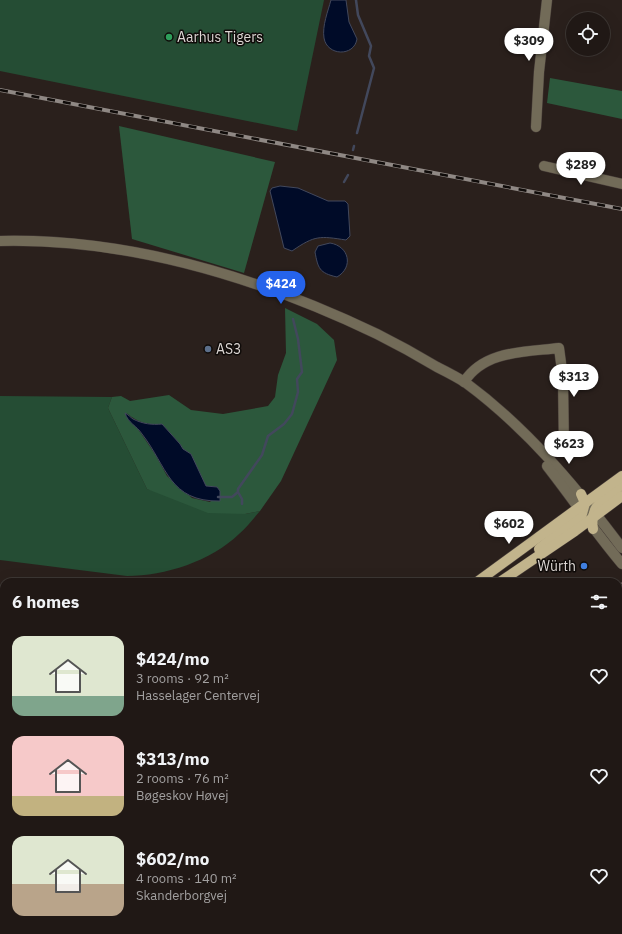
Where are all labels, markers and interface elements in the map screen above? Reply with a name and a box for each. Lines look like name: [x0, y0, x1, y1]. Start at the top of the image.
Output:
map controls: [566, 12, 610, 56]
button: locate: [566, 12, 610, 56]
place label: Aarhus Tigers: [177, 28, 263, 46]
pin: $309: [505, 28, 553, 62]
marker: Aarhus Tigers: [164, 32, 174, 42]
text: $309: [513, 32, 545, 49]
pin: $289: [557, 152, 605, 186]
text: $289: [565, 156, 597, 173]
pin: $424: [257, 271, 305, 305]
text: $424: [265, 275, 297, 292]
place label: AS3: [216, 340, 242, 358]
marker: AS3: [203, 344, 213, 354]
pin: $313: [550, 364, 598, 398]
text: $313: [558, 368, 590, 385]
pin: $623: [545, 431, 593, 465]
text: $623: [553, 435, 585, 452]
pin: $602: [485, 511, 533, 545]
text: $602: [493, 515, 525, 532]
place label: Würth: [538, 557, 576, 575]
marker: Würth: [579, 561, 589, 571]
text: 6 homes: [12, 591, 79, 613]
icon: filters: [588, 591, 610, 613]
text: $424/mo: [136, 648, 209, 670]
icon: home: [44, 652, 92, 700]
icon: heart: [588, 665, 610, 687]
text: 3 rooms · 92 m²: [136, 670, 229, 687]
text: Hasselager Centervej: [136, 687, 260, 704]
text: $313/mo: [136, 748, 209, 770]
icon: home: [44, 752, 92, 800]
icon: heart: [588, 765, 610, 787]
text: 2 rooms · 76 m²: [136, 770, 229, 787]
text: Bøgeskov Høvej: [136, 787, 229, 804]
text: $602/mo: [136, 848, 209, 870]
icon: home: [44, 852, 92, 900]
icon: heart: [588, 865, 610, 887]
text: 4 rooms · 140 m²: [136, 870, 237, 887]
text: Skanderborgvej: [136, 887, 227, 904]

